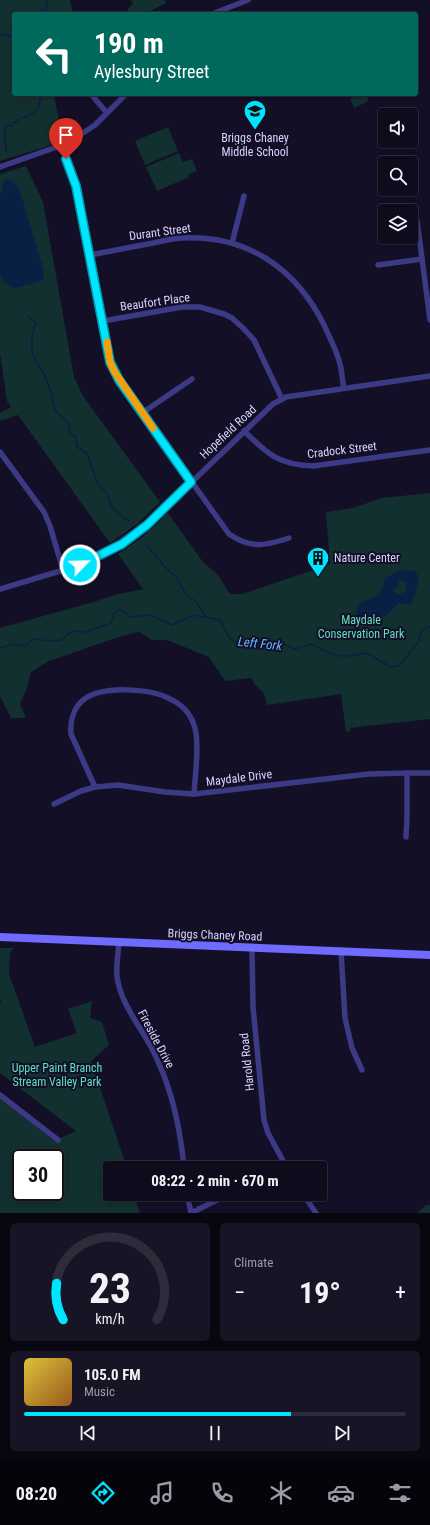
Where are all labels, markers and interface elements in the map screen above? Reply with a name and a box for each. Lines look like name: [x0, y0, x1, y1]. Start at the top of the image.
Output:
text: 190 m: [94, 27, 164, 60]
icon: left: [28, 28, 80, 80]
text: Aylesbury Street: [94, 61, 209, 82]
school or university icon: Briggs Chaney Middle School: [242, 98, 268, 131]
map controls: [378, 108, 418, 244]
button: sound: [378, 108, 418, 148]
pin: [49, 118, 83, 159]
icon: arrive: [55, 124, 77, 146]
place label: Briggs Chaney Middle School: [221, 131, 289, 159]
button: search: [378, 156, 418, 196]
button: layers: [378, 204, 418, 244]
street label: Durant Street: [128, 221, 192, 243]
street label: Beaufort Place: [119, 290, 191, 314]
street label: Hopefield Road: [197, 402, 259, 462]
street label: Cradock Street: [307, 439, 378, 461]
position arrow: [59, 544, 101, 586]
building icon: Nature Center: [305, 545, 331, 578]
place label: Nature Center: [334, 551, 400, 565]
park label: Maydale Conservation Park: [318, 613, 405, 641]
water label: Left Fork: [237, 634, 283, 653]
street label: Maydale Drive: [205, 767, 273, 789]
street label: Briggs Chaney Road: [167, 926, 263, 944]
street label: Fireside Drive: [135, 1007, 177, 1071]
street label: Harold Road: [237, 1032, 257, 1092]
park label: Upper Paint Branch Stream Valley Park: [12, 1061, 103, 1089]
speed limit sign: 30: [12, 1149, 64, 1201]
text: 08:22 · 2 min · 670 m: [151, 1172, 279, 1190]
text: Climate: [234, 1255, 273, 1270]
text: 23: [89, 1264, 131, 1313]
text: 19°: [299, 1275, 341, 1310]
text: −: [234, 1280, 245, 1305]
text: +: [395, 1280, 406, 1305]
text: km/h: [95, 1311, 125, 1327]
text: 105.0 FM: [84, 1366, 141, 1384]
text: Music: [84, 1384, 115, 1399]
icon: previous: [77, 1422, 99, 1444]
icon: pause: [204, 1422, 226, 1444]
icon: next: [331, 1422, 353, 1444]
icon: directions: [89, 1479, 117, 1507]
icon: music: [148, 1479, 176, 1507]
icon: phone: [208, 1479, 236, 1507]
icon: climate: [267, 1479, 295, 1507]
icon: car: [327, 1479, 355, 1507]
icon: filters: [386, 1479, 414, 1507]
text: 08:20: [16, 1483, 57, 1504]

